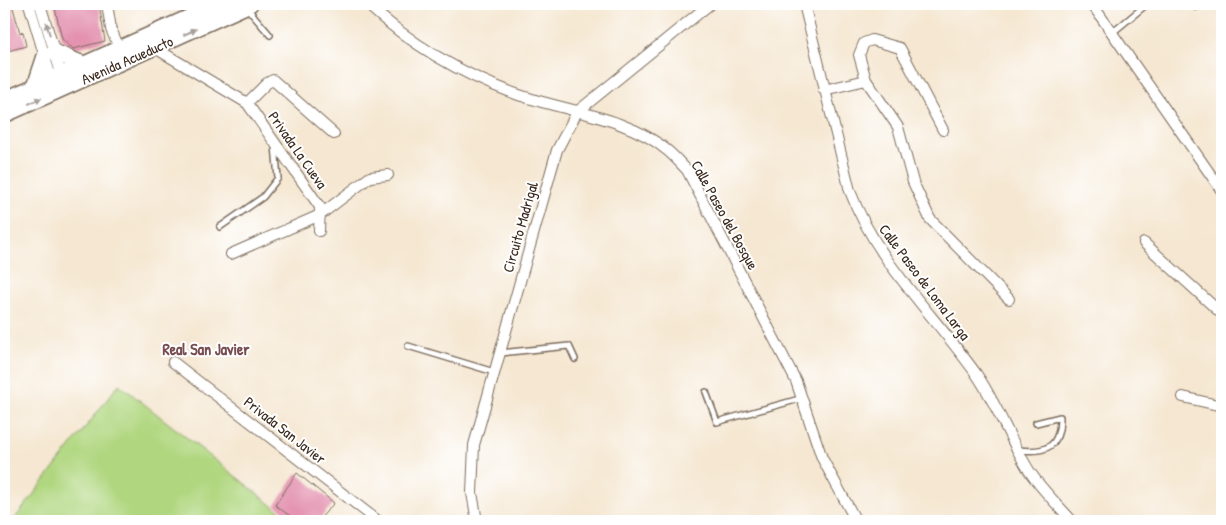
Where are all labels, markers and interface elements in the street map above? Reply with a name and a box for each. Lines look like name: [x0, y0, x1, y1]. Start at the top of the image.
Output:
one-way arrow: [43, 21, 51, 36]
one-way arrow: [183, 27, 197, 35]
street label: Avenida Acueducto: [78, 30, 176, 90]
one-way arrow: [28, 97, 42, 105]
street label: Privada La Cueva: [263, 107, 333, 193]
street label: Calle Paseo del Bosque: [686, 157, 764, 273]
street label: Circuito Madrigal: [497, 179, 543, 275]
street label: Calle Paseo de Loma Larga: [874, 220, 976, 345]
district label: Real San Javier: [162, 338, 250, 360]
street label: Privada San Javier: [240, 391, 331, 469]

